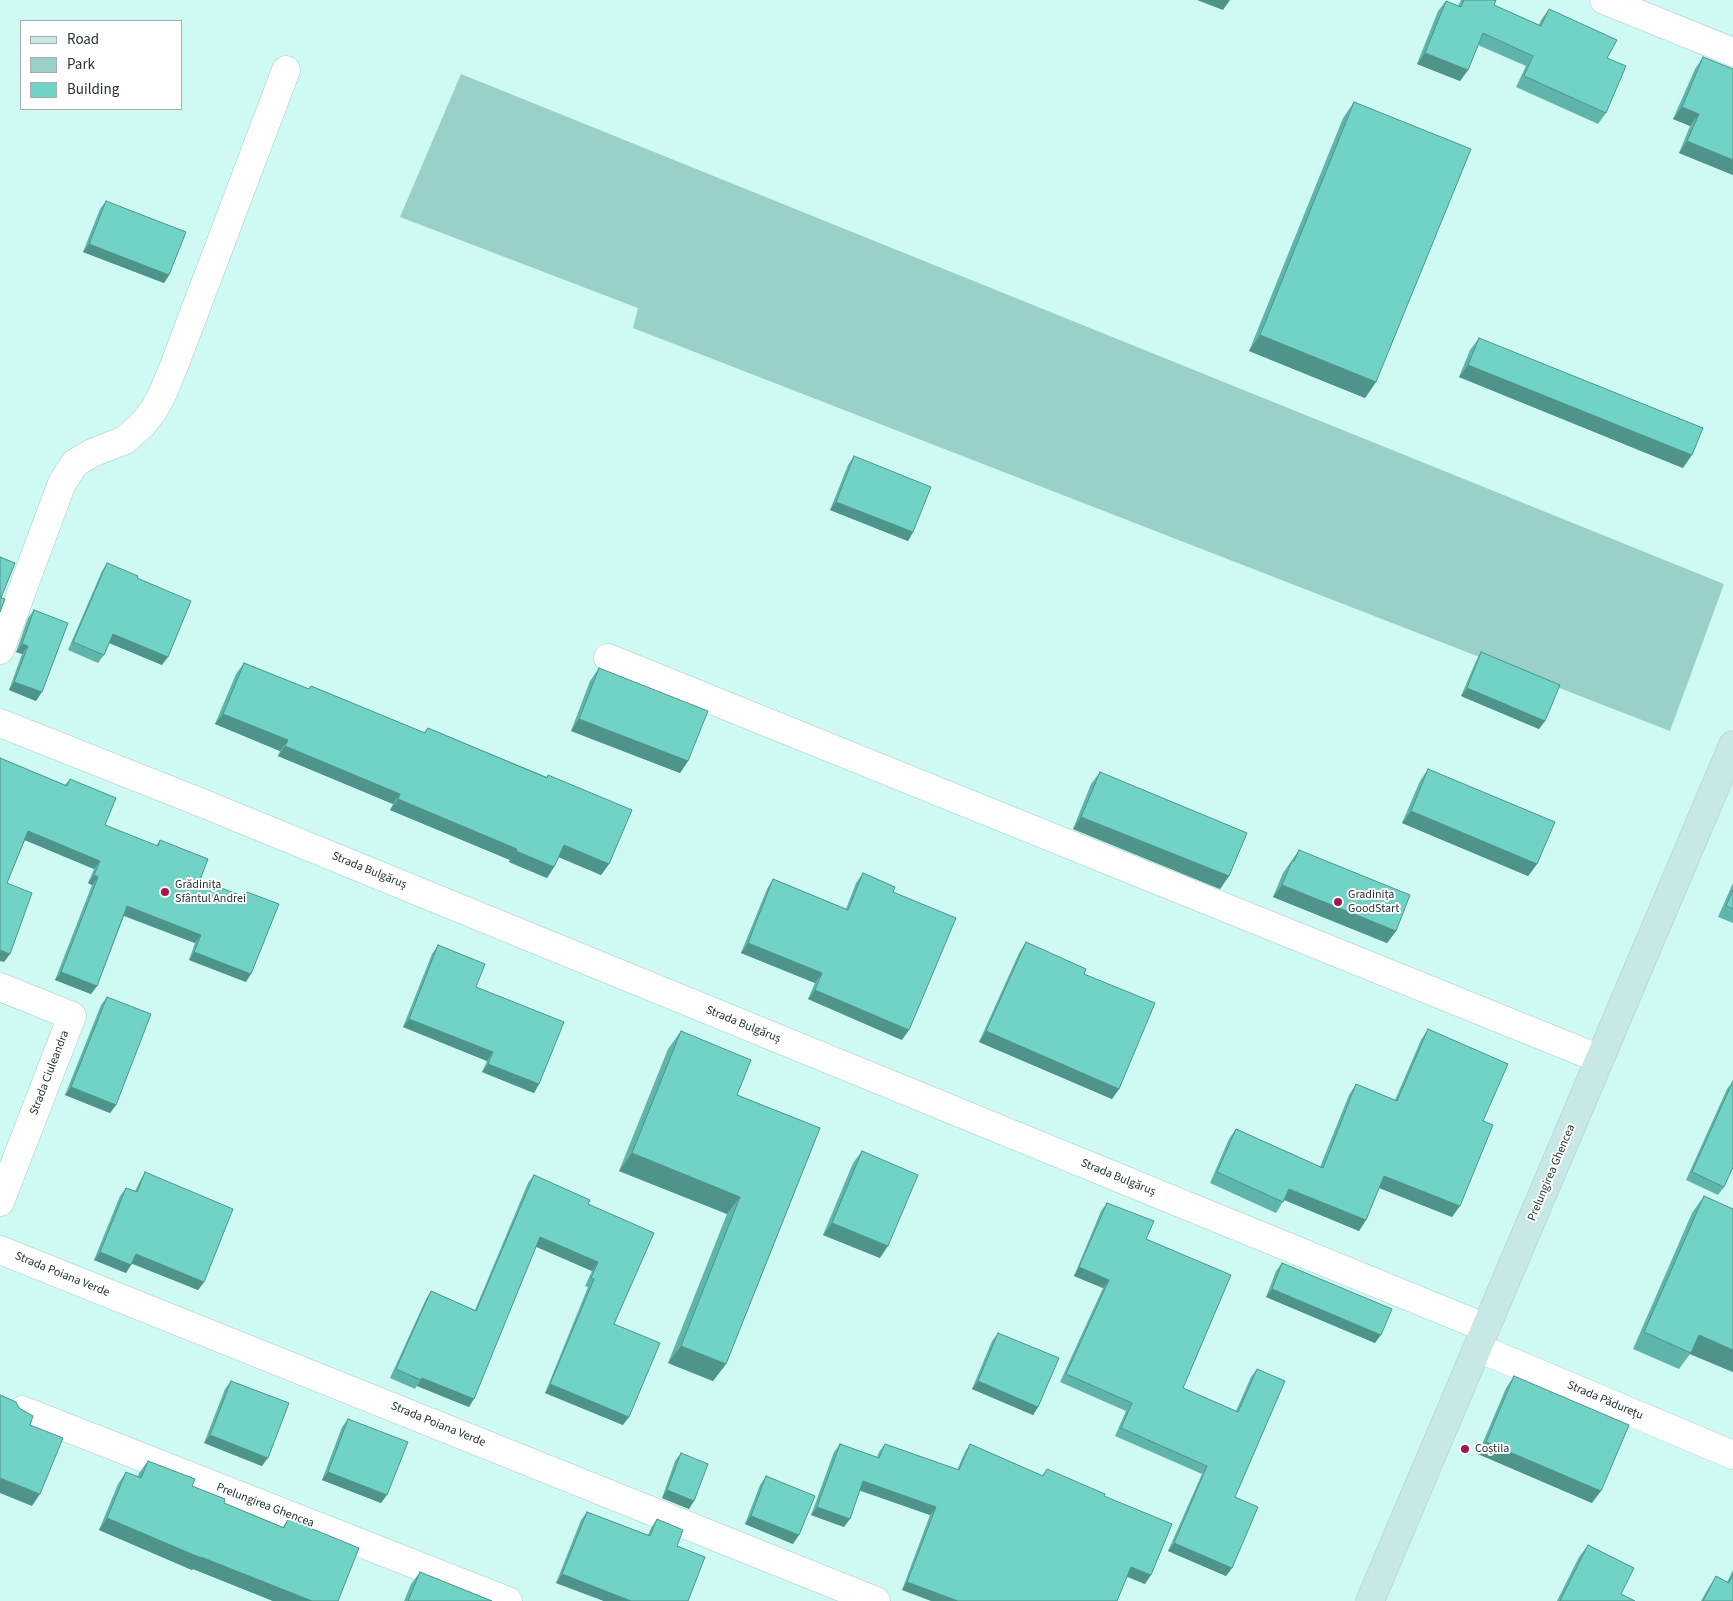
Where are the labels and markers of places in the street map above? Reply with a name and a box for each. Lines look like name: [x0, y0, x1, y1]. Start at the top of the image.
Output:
place label: Grădinița Sfântul Andrei: [175, 878, 246, 906]
marker: Grădinița Sfântul Andrei: [159, 886, 171, 898]
place label: Gradinița GoodStart: [1348, 888, 1399, 916]
marker: Gradinița GoodStart: [1332, 896, 1344, 908]
place label: Coștila: [1475, 1442, 1509, 1456]
marker: Coștila: [1459, 1443, 1471, 1455]

